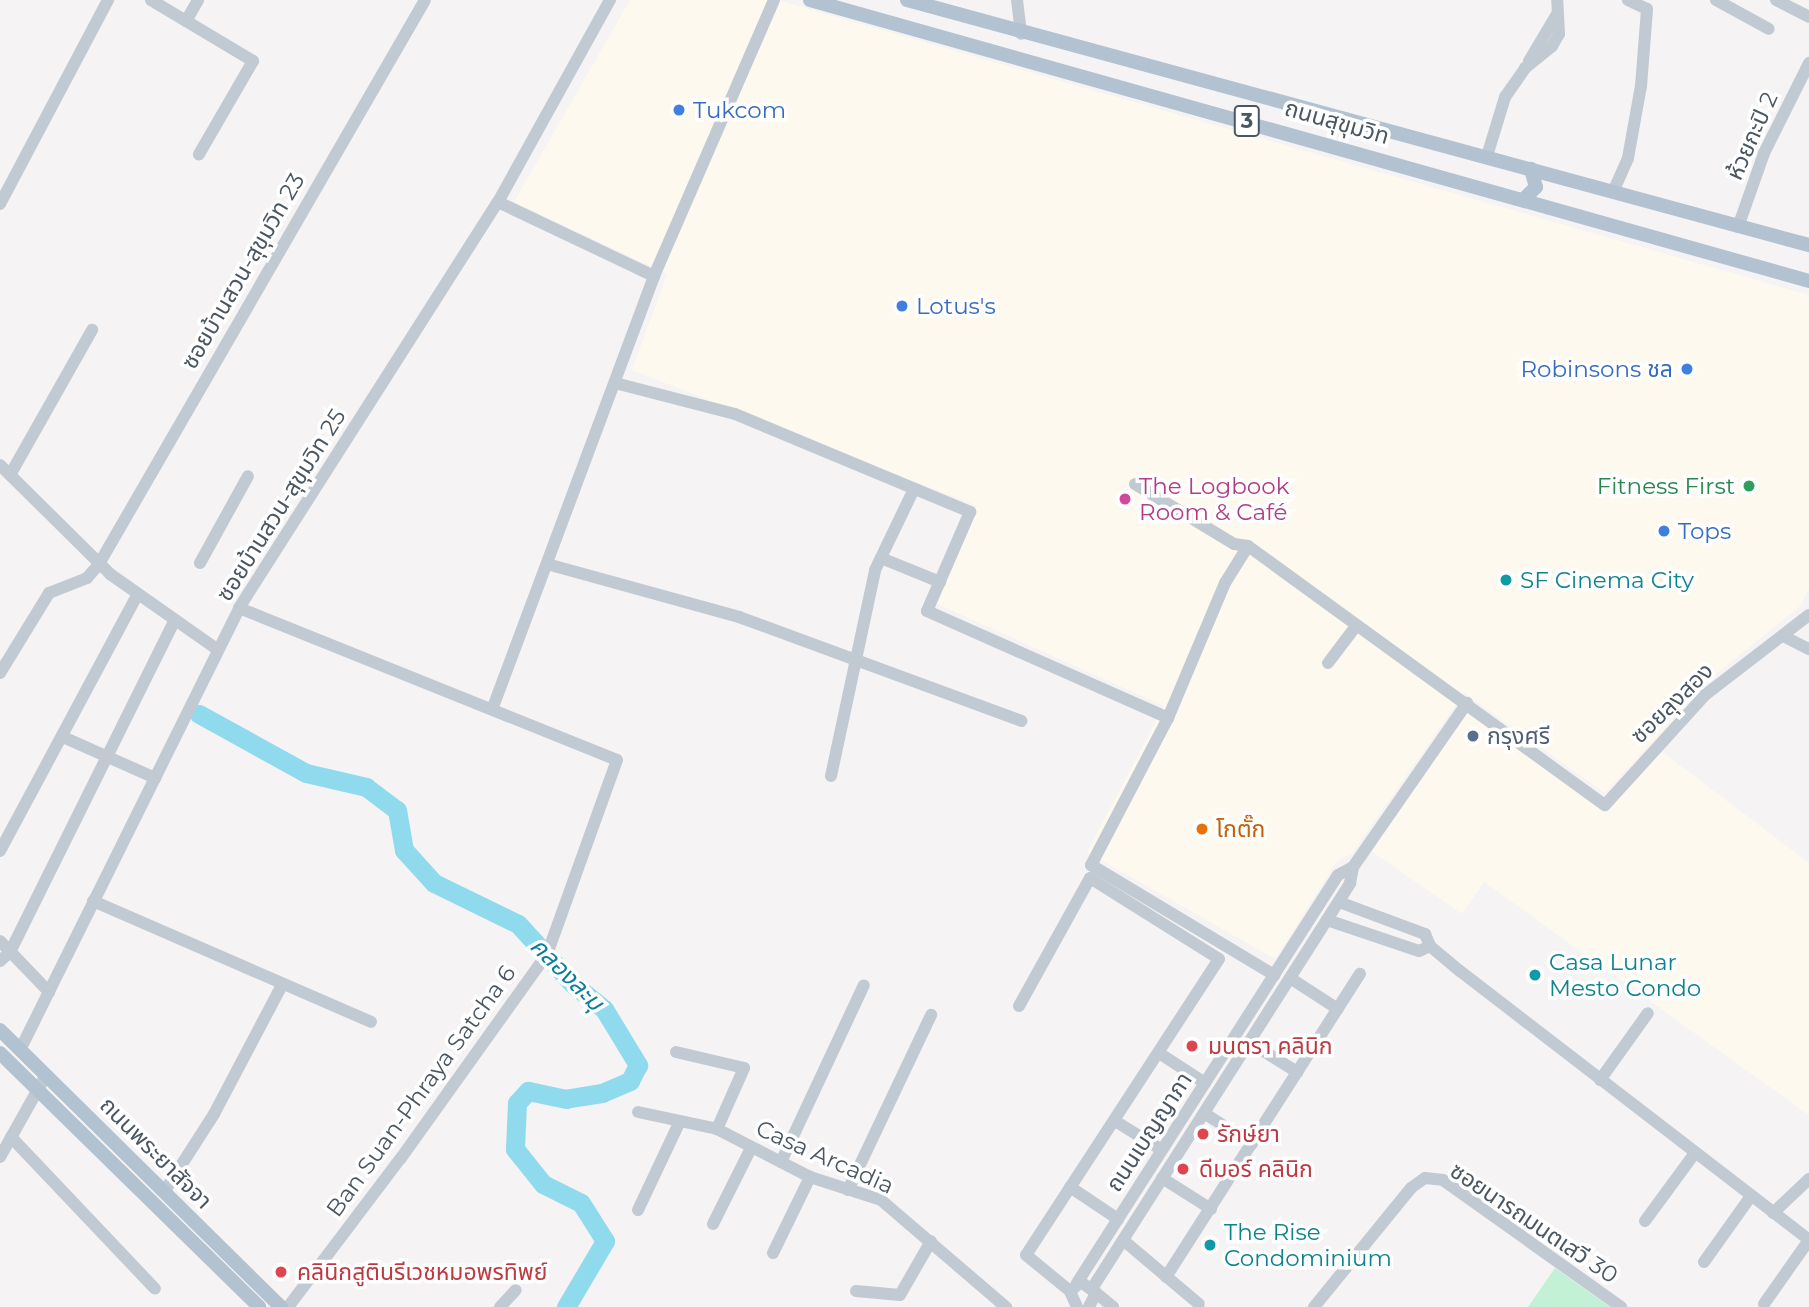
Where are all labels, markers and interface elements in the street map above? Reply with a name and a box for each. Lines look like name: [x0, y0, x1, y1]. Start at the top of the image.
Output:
street label: ห้วยกะปิ 2: [1720, 88, 1784, 184]
street label: ถนนสุขุมวิท: [1282, 94, 1392, 150]
place label: Tukcom: [693, 96, 786, 124]
marker: Tukcom: [671, 102, 687, 118]
road number: 3: [1233, 104, 1261, 138]
street label: ซอยบ้านสวน-สุขุมวิท 23: [176, 168, 310, 374]
place label: Lotus's: [916, 292, 996, 320]
marker: Lotus's: [894, 298, 910, 314]
place label: Robinsons ชล: [1520, 355, 1673, 383]
marker: Robinsons ชล: [1679, 361, 1695, 377]
street label: ซอยบ้านสวน-สุขุมวิท 25: [211, 404, 351, 606]
place label: The Logbook Room & Café: [1139, 472, 1289, 526]
place label: Fitness First: [1597, 472, 1735, 500]
marker: Fitness First: [1741, 478, 1757, 494]
marker: The Logbook Room & Café: [1117, 491, 1133, 507]
place label: Tops: [1678, 517, 1731, 545]
marker: Tops: [1656, 523, 1672, 539]
place label: SF Cinema City: [1520, 566, 1694, 594]
marker: SF Cinema City: [1498, 572, 1514, 588]
street label: ซอยลุงสอง: [1625, 657, 1719, 749]
place label: กรุงศรี: [1487, 722, 1550, 750]
marker: กรุงศรี: [1465, 728, 1481, 744]
place label: โกตั๊ก: [1216, 815, 1265, 843]
marker: โกตั๊ก: [1194, 821, 1210, 837]
water label: คลองละมุ: [524, 931, 610, 1017]
place label: Casa Lunar Mesto Condo: [1549, 948, 1701, 1002]
street label: Ban Suan-Phraya Satcha 6: [321, 960, 521, 1222]
marker: Casa Lunar Mesto Condo: [1527, 967, 1543, 983]
place label: มนตรา คลินิก: [1208, 1032, 1333, 1060]
marker: มนตรา คลินิก: [1182, 1036, 1202, 1056]
street label: ถนนเบญญาภา: [1100, 1067, 1198, 1197]
street label: ถนนพระยาสัจจา: [94, 1091, 218, 1215]
street label: Casa Arcadia: [752, 1114, 898, 1200]
place label: รักษ์ยา: [1217, 1120, 1280, 1148]
marker: รักษ์ยา: [1195, 1126, 1211, 1142]
place label: ดีมอร์ คลินิก: [1199, 1155, 1313, 1183]
street label: ซอยนารถมนตเสวี 30: [1445, 1157, 1623, 1289]
marker: ดีมอร์ คลินิก: [1173, 1159, 1193, 1179]
place label: The Rise Condominium: [1224, 1218, 1392, 1272]
marker: The Rise Condominium: [1202, 1237, 1218, 1253]
place label: คลินิกสูตินรีเวชหมอพรทิพย์: [297, 1258, 547, 1286]
marker: คลินิกสูตินรีเวชหมอพรทิพย์: [271, 1262, 291, 1282]

